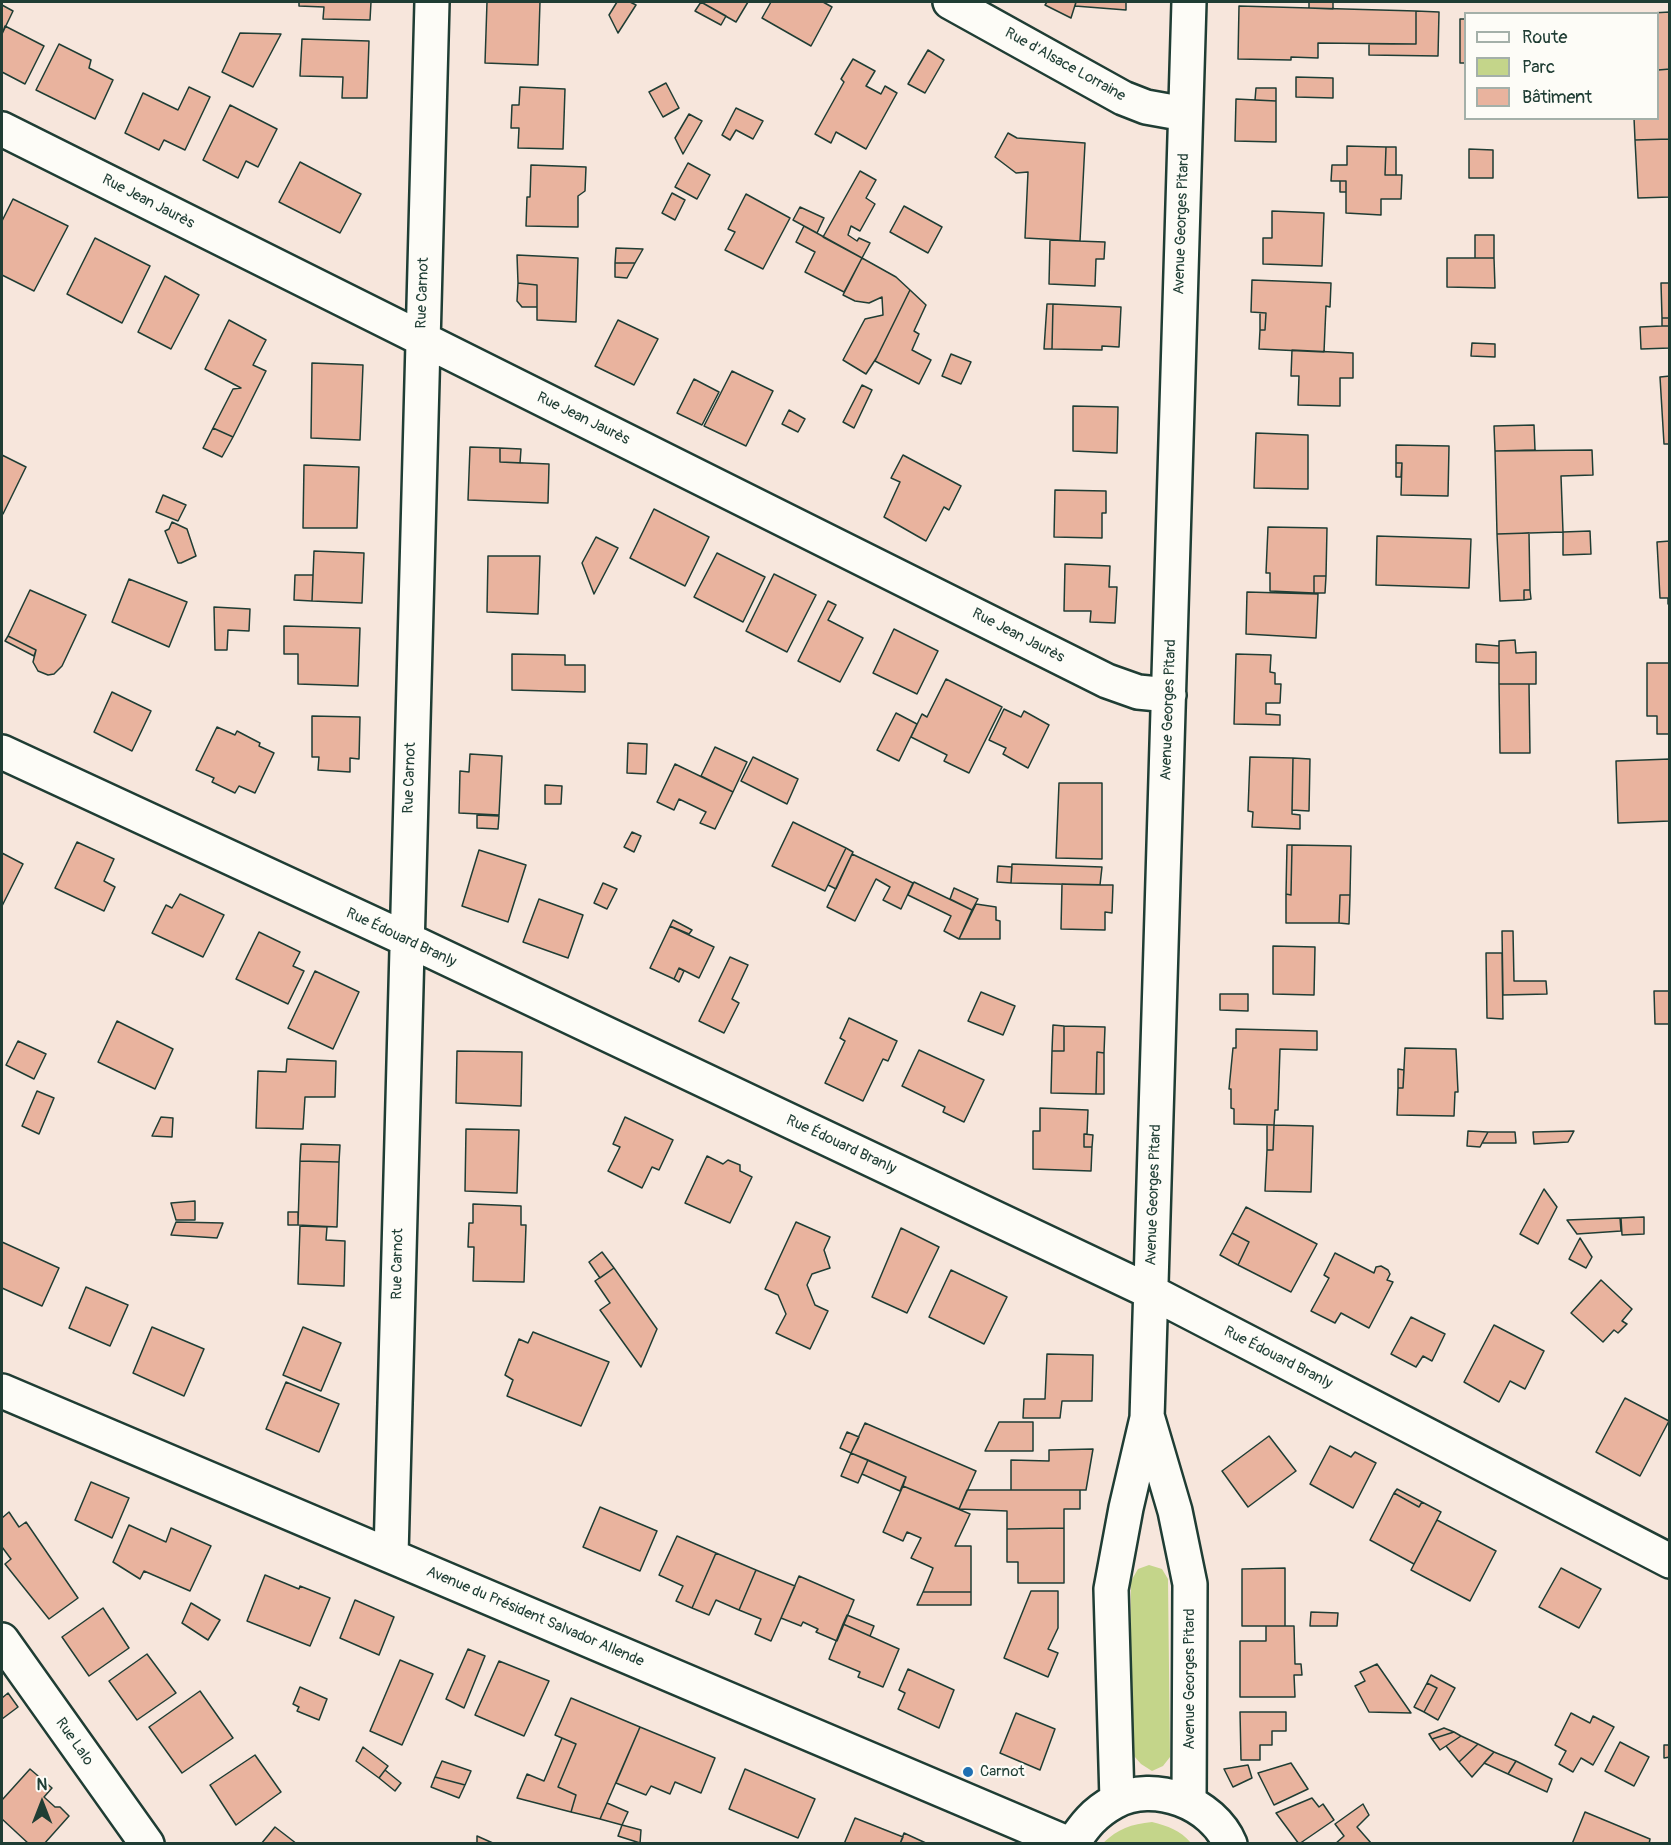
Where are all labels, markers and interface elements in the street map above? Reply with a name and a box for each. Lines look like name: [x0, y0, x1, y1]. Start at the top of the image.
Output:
legend: [1464, 12, 1659, 120]
street label: Rue d'Alsace Lorraine: [1002, 24, 1128, 106]
text: Route: [1522, 26, 1567, 49]
text: Parc: [1522, 56, 1555, 79]
text: Bâtiment: [1522, 86, 1592, 109]
street label: Avenue Georges Pitard: [1171, 153, 1193, 295]
street label: Rue Jean Jaurès: [99, 171, 197, 233]
street label: Rue Carnot: [413, 257, 433, 329]
street label: Rue Jean Jaurès: [534, 389, 632, 449]
street label: Rue Jean Jaurès: [969, 605, 1067, 667]
street label: Avenue Georges Pitard: [1158, 639, 1180, 781]
street label: Rue Carnot: [400, 742, 420, 814]
street label: Rue Édouard Branly: [343, 905, 459, 971]
street label: Rue Édouard Branly: [783, 1112, 899, 1178]
street label: Avenue Georges Pitard: [1143, 1124, 1165, 1266]
street label: Rue Carnot: [388, 1228, 408, 1300]
street label: Rue Édouard Branly: [1221, 1323, 1335, 1393]
street label: Avenue du Président Salvador Allende: [424, 1563, 646, 1671]
street label: Avenue Georges Pitard: [1181, 1608, 1199, 1750]
street label: Rue Lalo: [51, 1715, 97, 1769]
place label: Carnot: [980, 1763, 1024, 1781]
marker: Carnot: [961, 1765, 975, 1779]
north arrow: [12, 1773, 72, 1833]
text: N: [37, 1775, 47, 1795]

